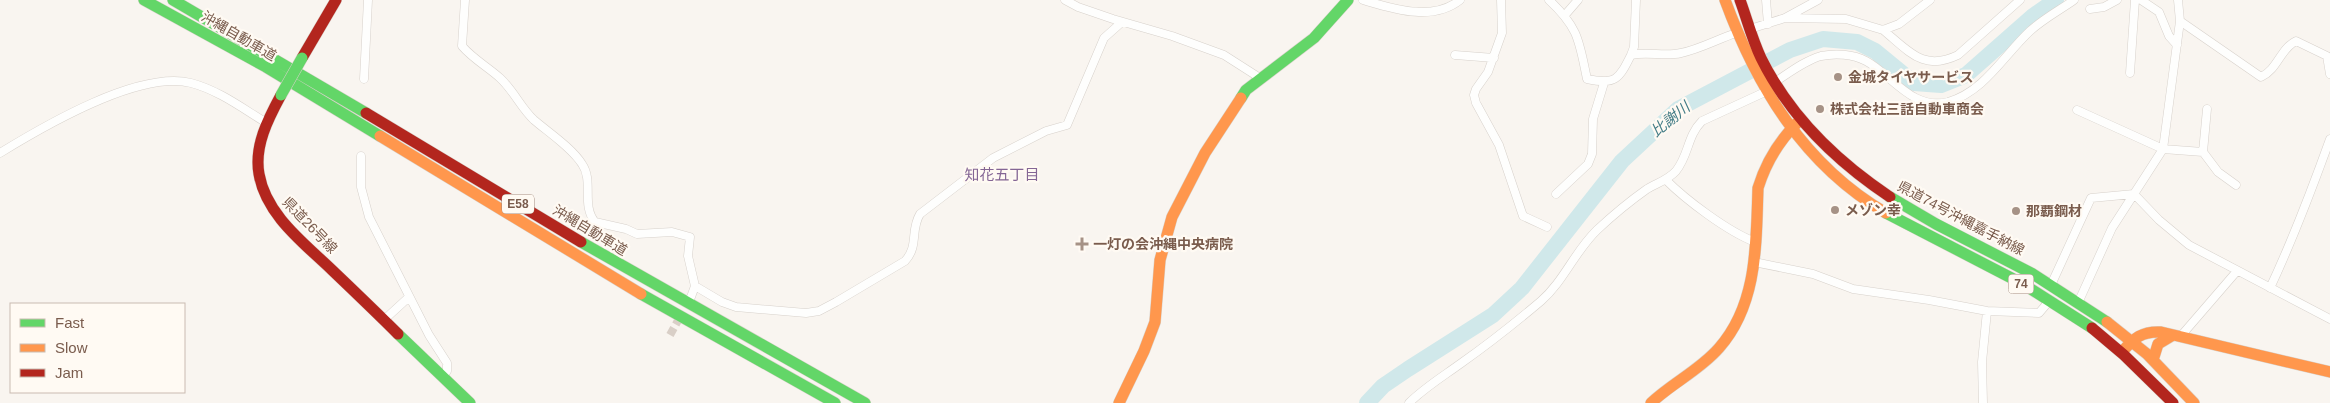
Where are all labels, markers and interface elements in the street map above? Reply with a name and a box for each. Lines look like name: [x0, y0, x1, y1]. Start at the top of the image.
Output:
street label: 沖縄自動車道: [199, 8, 279, 64]
place label: 金城タイヤサービス: [1848, 69, 1974, 85]
marker: 金城タイヤサービス: [1832, 71, 1844, 83]
water label: 比謝川: [1647, 97, 1694, 140]
place label: 株式会社三話自動車商会: [1830, 101, 1984, 117]
marker: 株式会社三話自動車商会: [1814, 103, 1826, 115]
district label: 知花五丁目: [964, 166, 1040, 183]
street label: 県道74号沖縄嘉手納線: [1895, 178, 2027, 258]
street label: 県道26号線: [279, 194, 341, 256]
road number: E58: [502, 194, 534, 213]
street label: 沖縄自動車道: [550, 202, 630, 258]
place label: メゾン幸: [1845, 202, 1901, 218]
place label: 那覇鋼材: [2026, 203, 2082, 219]
marker: メゾン幸: [1829, 204, 1841, 216]
marker: 那覇鋼材: [2010, 205, 2022, 217]
place label: 一灯の会沖縄中央病院: [1093, 236, 1233, 252]
marker: 一灯の会沖縄中央病院: [1075, 237, 1089, 251]
road number: 74: [2008, 274, 2034, 294]
legend: [10, 303, 185, 393]
text: Fast: [55, 314, 85, 331]
text: Slow: [55, 339, 88, 356]
text: Jam: [55, 364, 83, 381]

